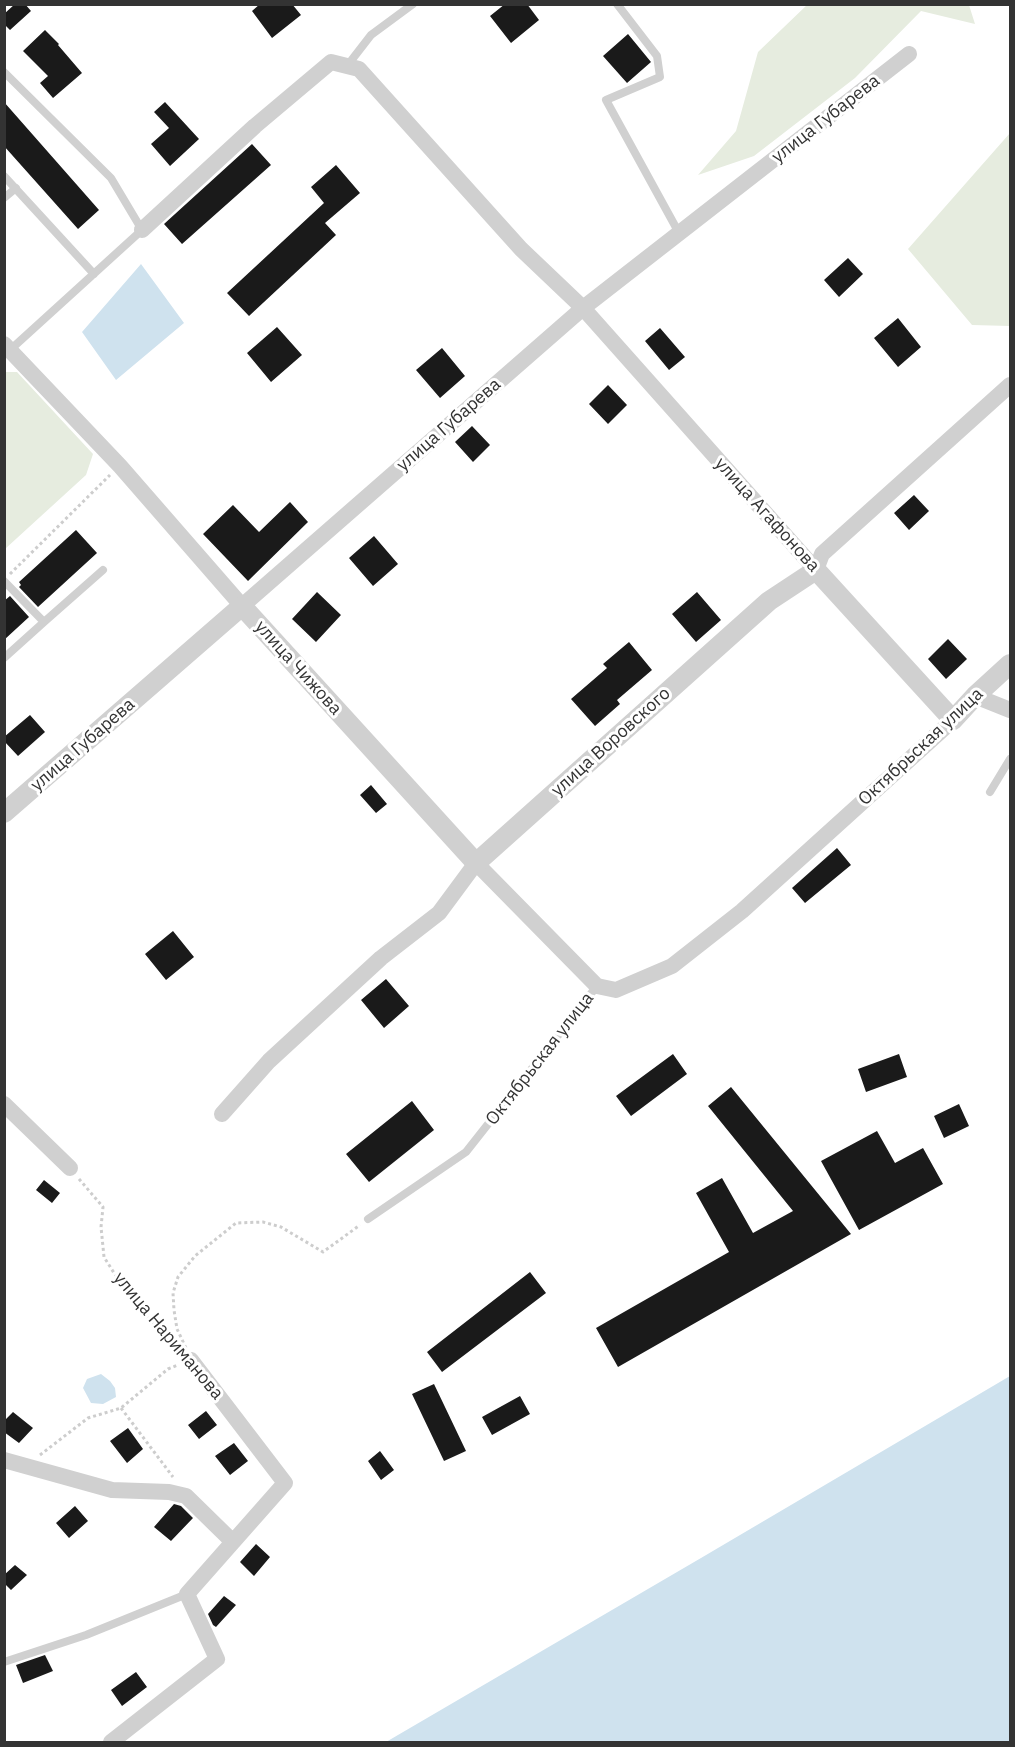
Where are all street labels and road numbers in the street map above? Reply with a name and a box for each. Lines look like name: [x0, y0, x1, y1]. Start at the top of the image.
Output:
street label: улица Губарева: [768, 70, 884, 168]
street label: улица Губарева: [392, 374, 506, 476]
street label: улица Агафонова: [710, 453, 824, 577]
street label: улица Чижова: [250, 616, 346, 720]
street label: улица Воровского: [547, 683, 675, 801]
street label: Октябрьская улица: [854, 684, 988, 810]
street label: улица Губарева: [26, 694, 140, 796]
street label: Октябрьская улица: [481, 988, 599, 1130]
street label: улица Нариманова: [108, 1268, 228, 1404]

